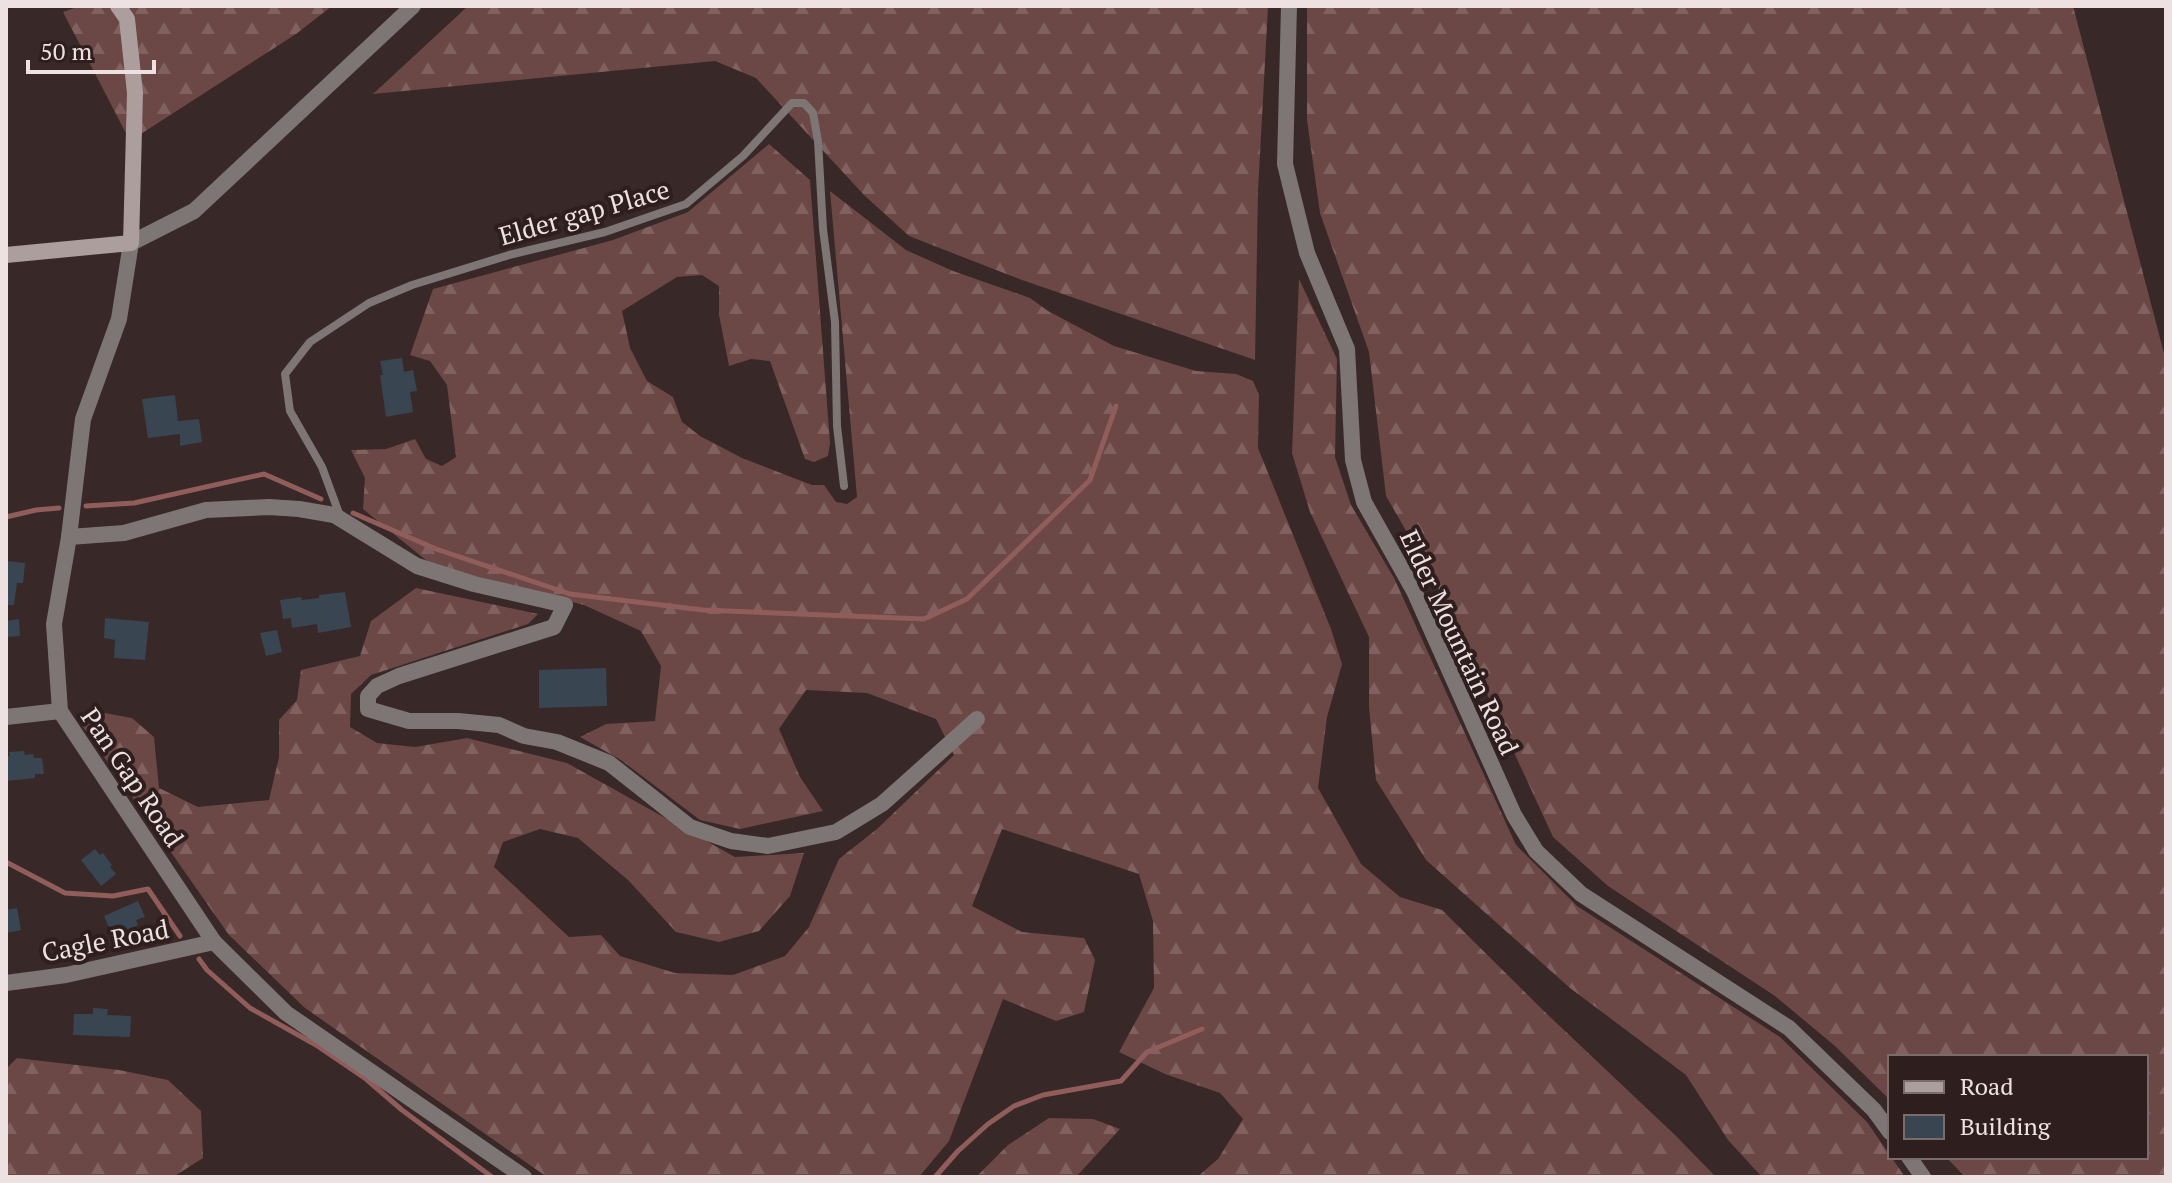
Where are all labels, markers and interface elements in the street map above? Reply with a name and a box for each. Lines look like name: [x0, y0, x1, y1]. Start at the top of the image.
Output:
scale bar: [28, 24, 154, 74]
text: 50 m: [40, 35, 92, 67]
street label: Elder gap Place: [495, 171, 673, 253]
street label: Elder Mountain Road: [1393, 524, 1527, 760]
street label: Pan Gap Road: [74, 701, 192, 853]
street label: Cagle Road: [39, 911, 171, 969]
legend: [1888, 1055, 2148, 1159]
text: Road: [1960, 1070, 2014, 1102]
text: Building: [1960, 1110, 2051, 1142]

